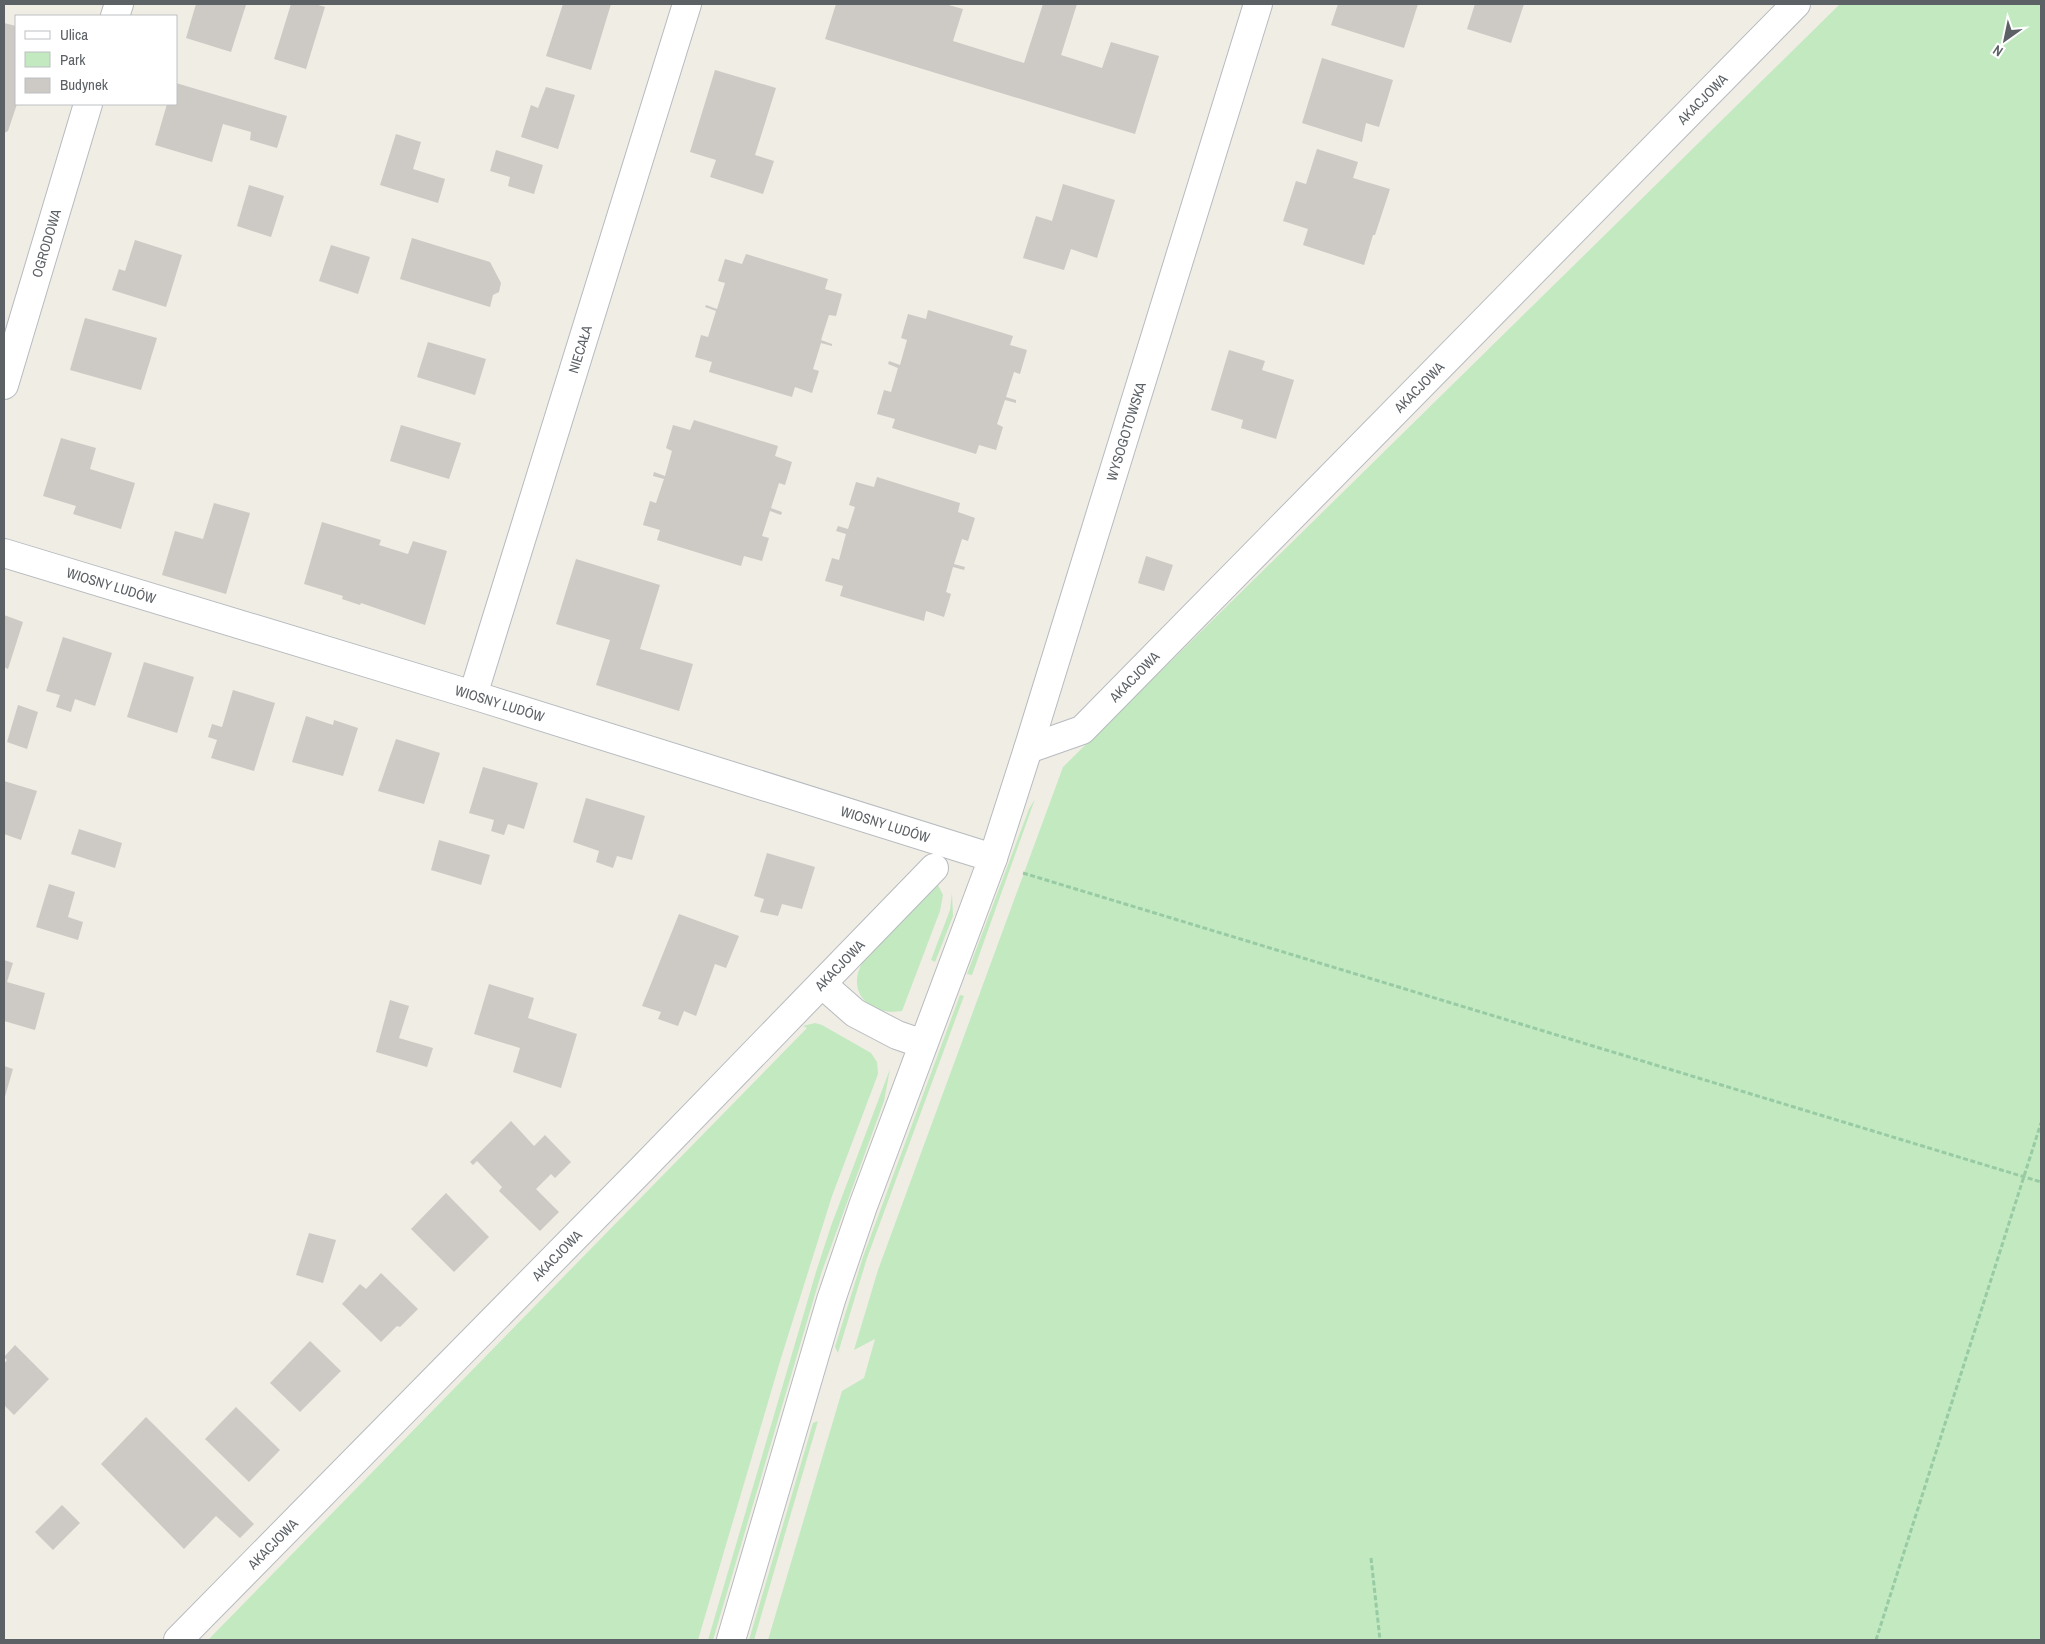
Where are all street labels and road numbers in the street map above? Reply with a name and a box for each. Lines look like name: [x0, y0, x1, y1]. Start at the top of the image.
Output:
street label: AKACJOWA: [1673, 70, 1731, 129]
street label: OGRODOWA: [28, 207, 65, 280]
street label: NIECAŁA: [564, 323, 596, 375]
street label: AKACJOWA: [1390, 358, 1448, 417]
street label: WYSOGOTOWSKA: [1102, 379, 1150, 483]
street label: WIOSNY LUDÓW: [64, 563, 158, 608]
street label: AKACJOWA: [1105, 647, 1164, 707]
street label: WIOSNY LUDÓW: [453, 681, 547, 726]
street label: WIOSNY LUDÓW: [838, 802, 932, 847]
street label: AKACJOWA: [810, 936, 869, 995]
street label: AKACJOWA: [527, 1226, 586, 1285]
street label: AKACJOWA: [243, 1514, 302, 1574]

